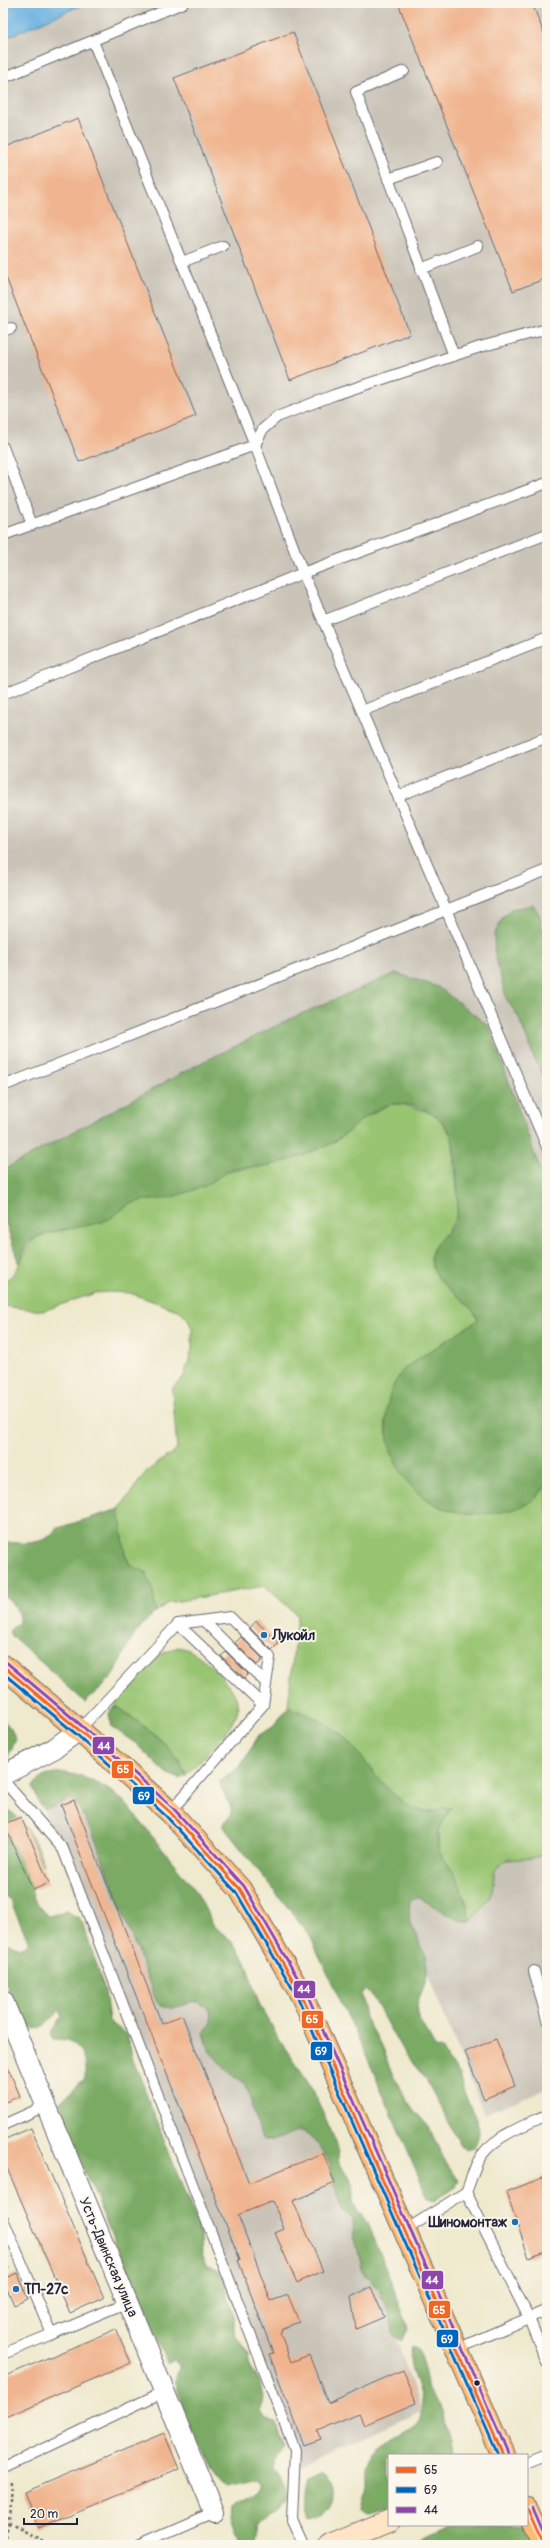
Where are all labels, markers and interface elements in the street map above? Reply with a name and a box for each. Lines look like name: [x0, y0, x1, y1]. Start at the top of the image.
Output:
place label: Лукойл: [271, 1627, 315, 1644]
marker: Лукойл: [259, 1630, 269, 1640]
line badge: 44: [92, 1736, 115, 1755]
text: 44: [97, 1740, 111, 1753]
line badge: 65: [111, 1760, 134, 1779]
text: 65: [117, 1763, 129, 1776]
line badge: 69: [132, 1786, 155, 1805]
text: 69: [138, 1790, 150, 1803]
line badge: 44: [293, 1980, 316, 1999]
text: 44: [297, 1983, 311, 1996]
line badge: 65: [301, 2010, 324, 2029]
text: 65: [306, 2013, 318, 2026]
line badge: 69: [310, 2041, 333, 2061]
text: 69: [315, 2045, 327, 2058]
street label: Усть-Двинская улица: [76, 2195, 141, 2320]
place label: Шиномонтаж: [428, 2214, 508, 2231]
marker: Шиномонтаж: [510, 2217, 520, 2227]
line badge: 44: [421, 2270, 444, 2290]
text: 44: [425, 2274, 439, 2287]
place label: ТП-27c: [23, 2281, 68, 2298]
marker: ТП-27c: [11, 2284, 21, 2294]
line badge: 65: [428, 2300, 451, 2319]
text: 65: [433, 2304, 445, 2317]
line badge: 69: [436, 2329, 459, 2348]
text: 69: [441, 2333, 453, 2346]
unlabelled marker: [472, 2378, 482, 2388]
legend: [388, 2454, 528, 2526]
text: 65: [424, 2463, 438, 2478]
text: 69: [424, 2483, 437, 2498]
scale bar: [24, 2500, 77, 2526]
text: 44: [424, 2503, 438, 2518]
text: 20 m: [30, 2507, 59, 2522]

